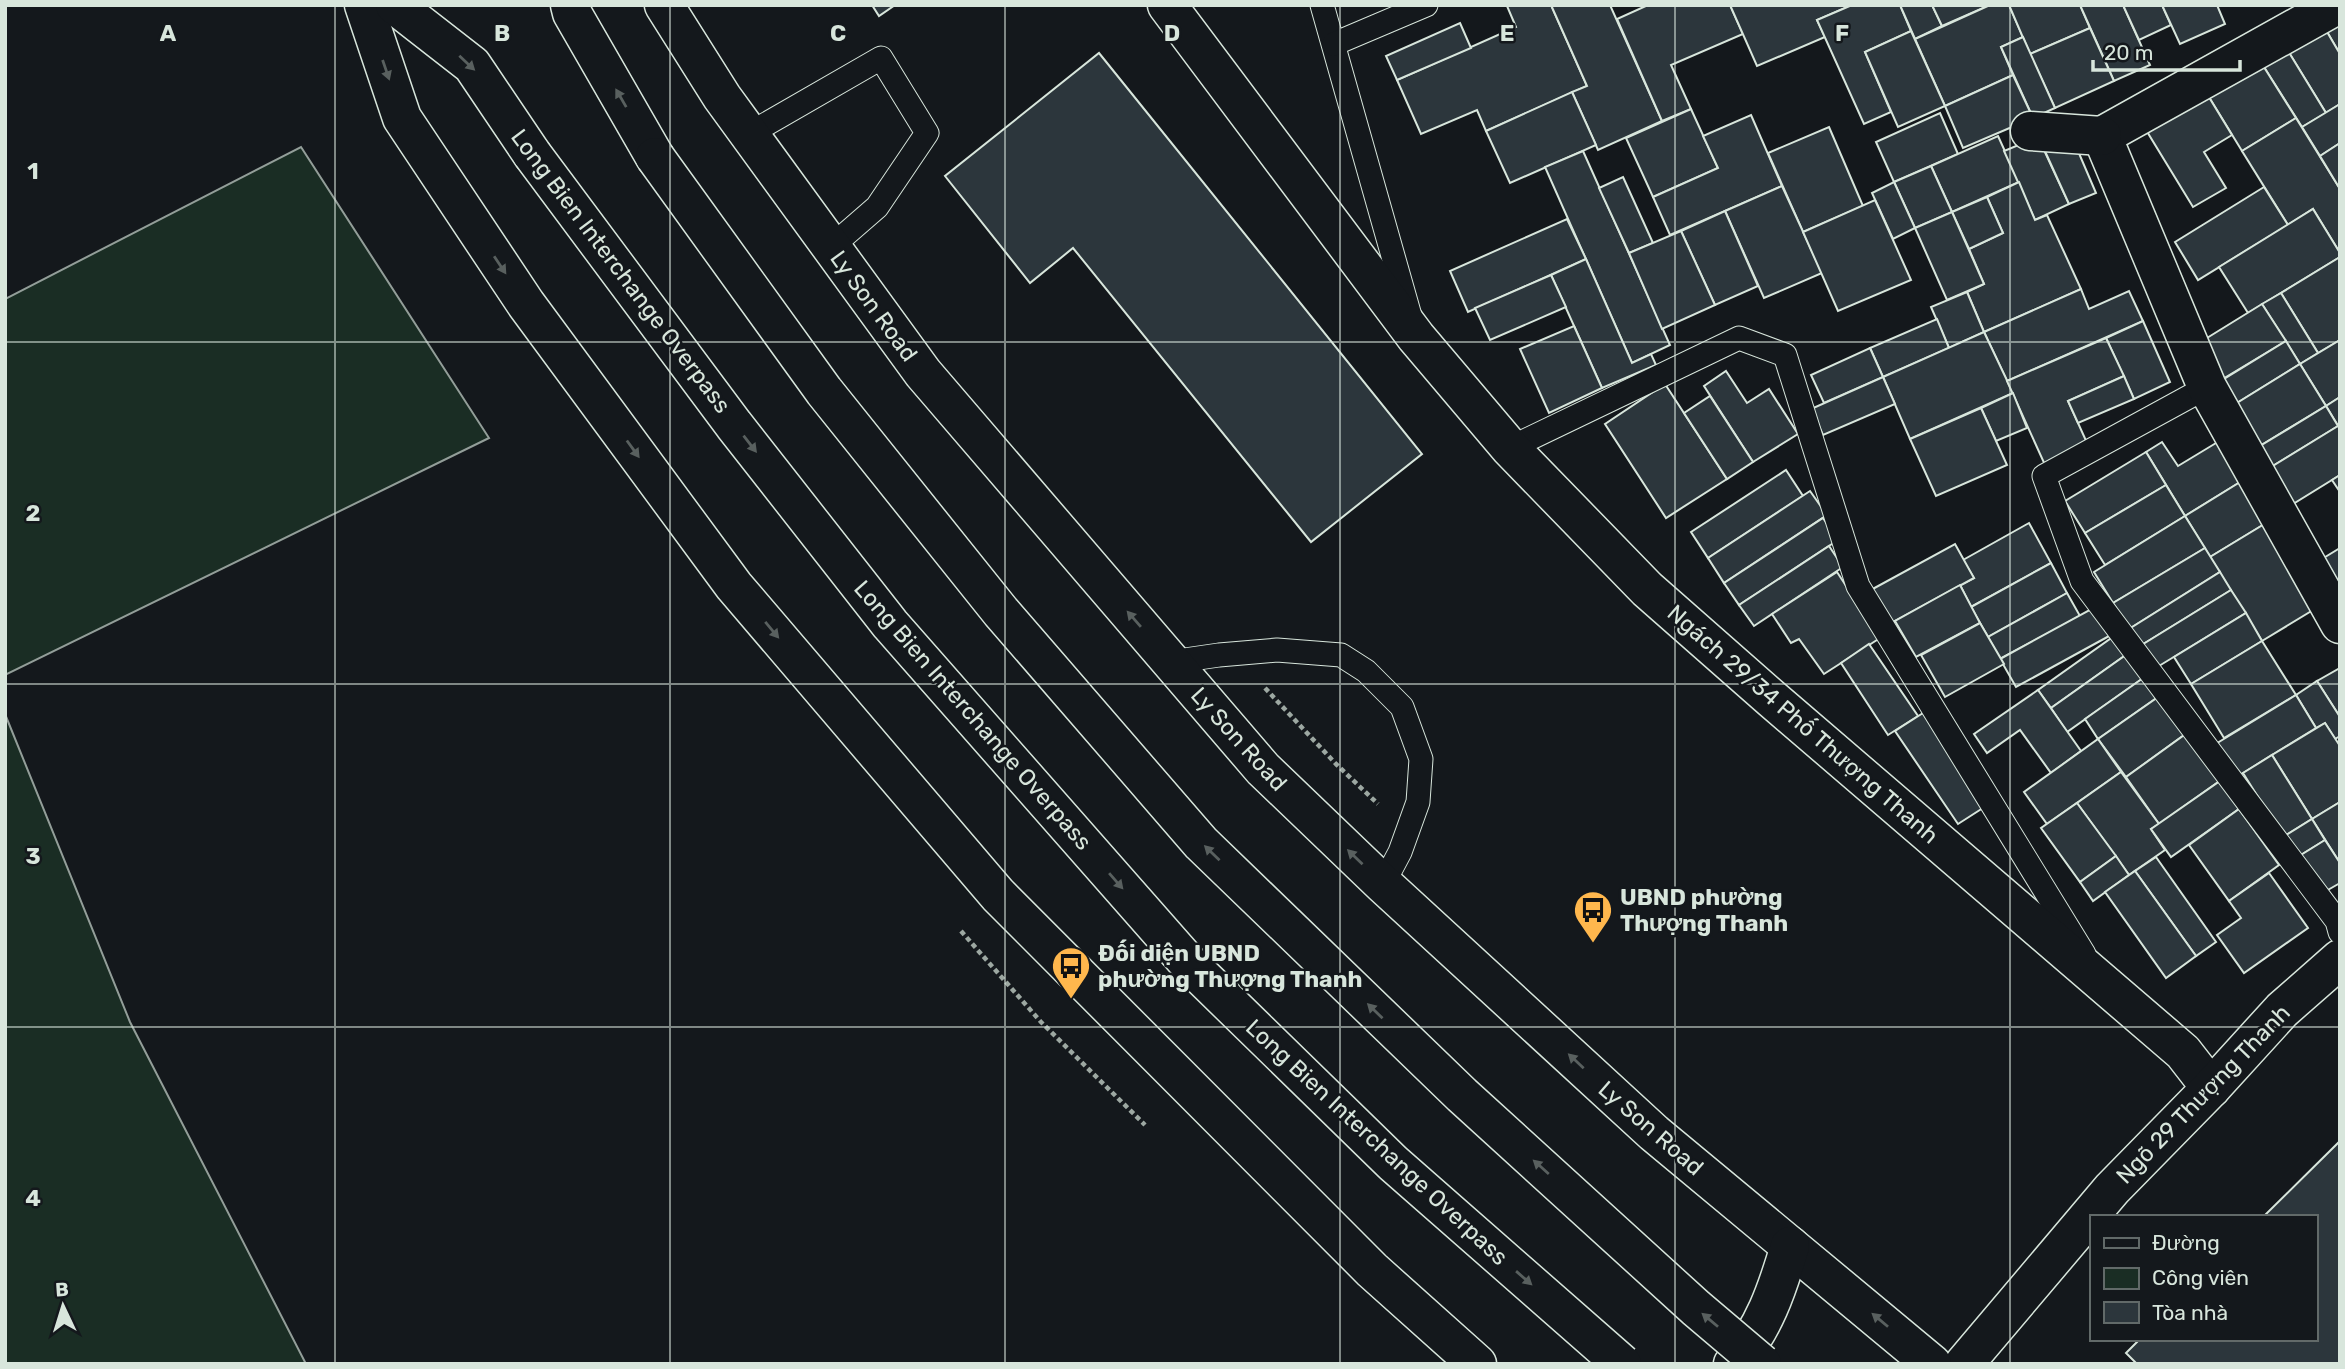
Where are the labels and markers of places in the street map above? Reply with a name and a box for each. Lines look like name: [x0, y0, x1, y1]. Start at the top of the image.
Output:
place label: UBND phường Thượng Thanh: [1620, 883, 1788, 937]
bus stop icon: UBND phường Thượng Thanh: [1572, 889, 1614, 944]
place label: Đối diện UBND phường Thượng Thanh: [1098, 939, 1362, 993]
bus stop icon: Đối diện UBND phường Thượng Thanh: [1050, 945, 1092, 1000]

